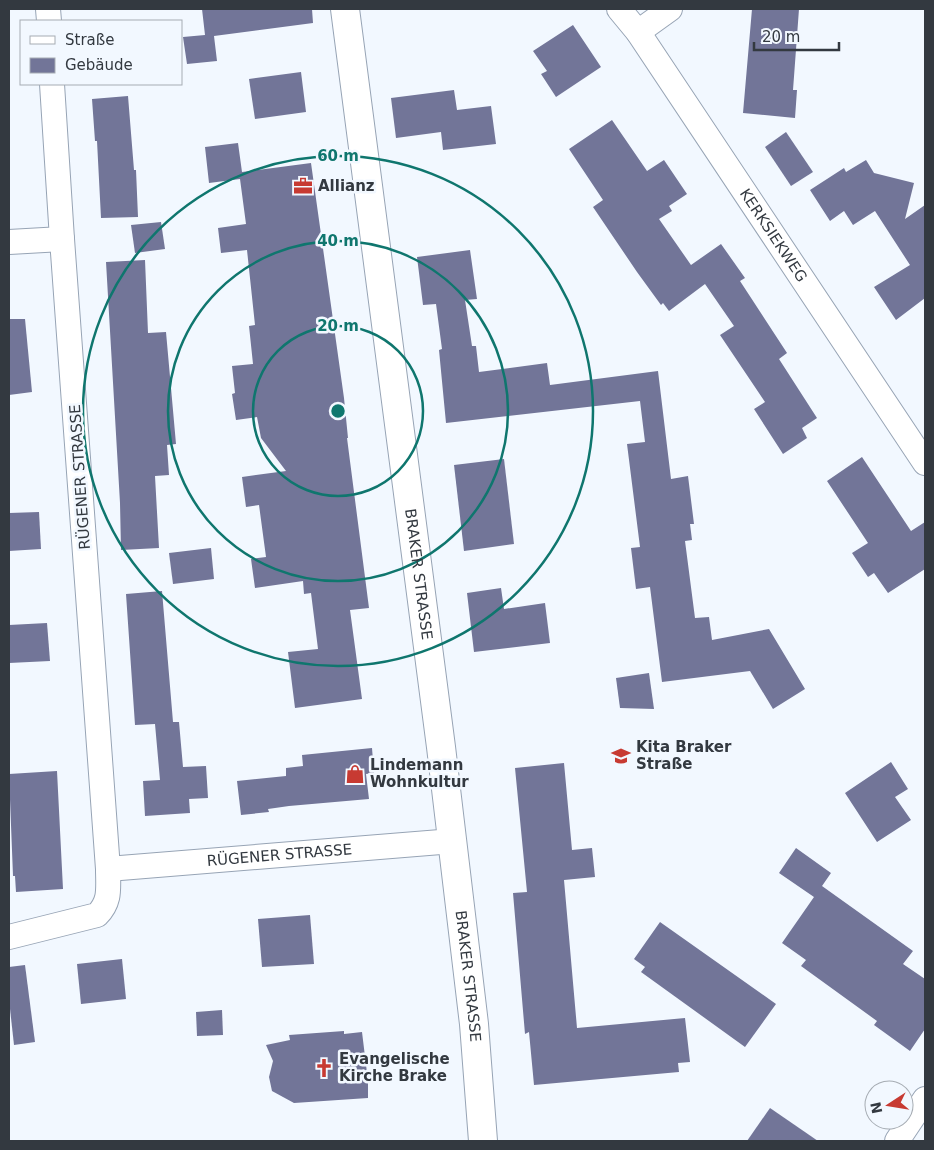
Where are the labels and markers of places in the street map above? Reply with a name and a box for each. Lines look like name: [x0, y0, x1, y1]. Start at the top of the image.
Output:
office icon: Allianz: [292, 175, 314, 197]
place label: Allianz: [318, 177, 375, 195]
centre of rings: [329, 402, 347, 420]
place label: Kita Braker Straße: [636, 738, 732, 773]
school or university icon: Kita Braker Straße: [610, 745, 632, 767]
place label: Lindemann Wohnkultur: [370, 756, 469, 791]
shop icon: Lindemann Wohnkultur: [344, 763, 366, 785]
place label: Evangelische Kirche Brake: [339, 1050, 450, 1085]
church icon: Evangelische Kirche Brake: [313, 1057, 335, 1079]

